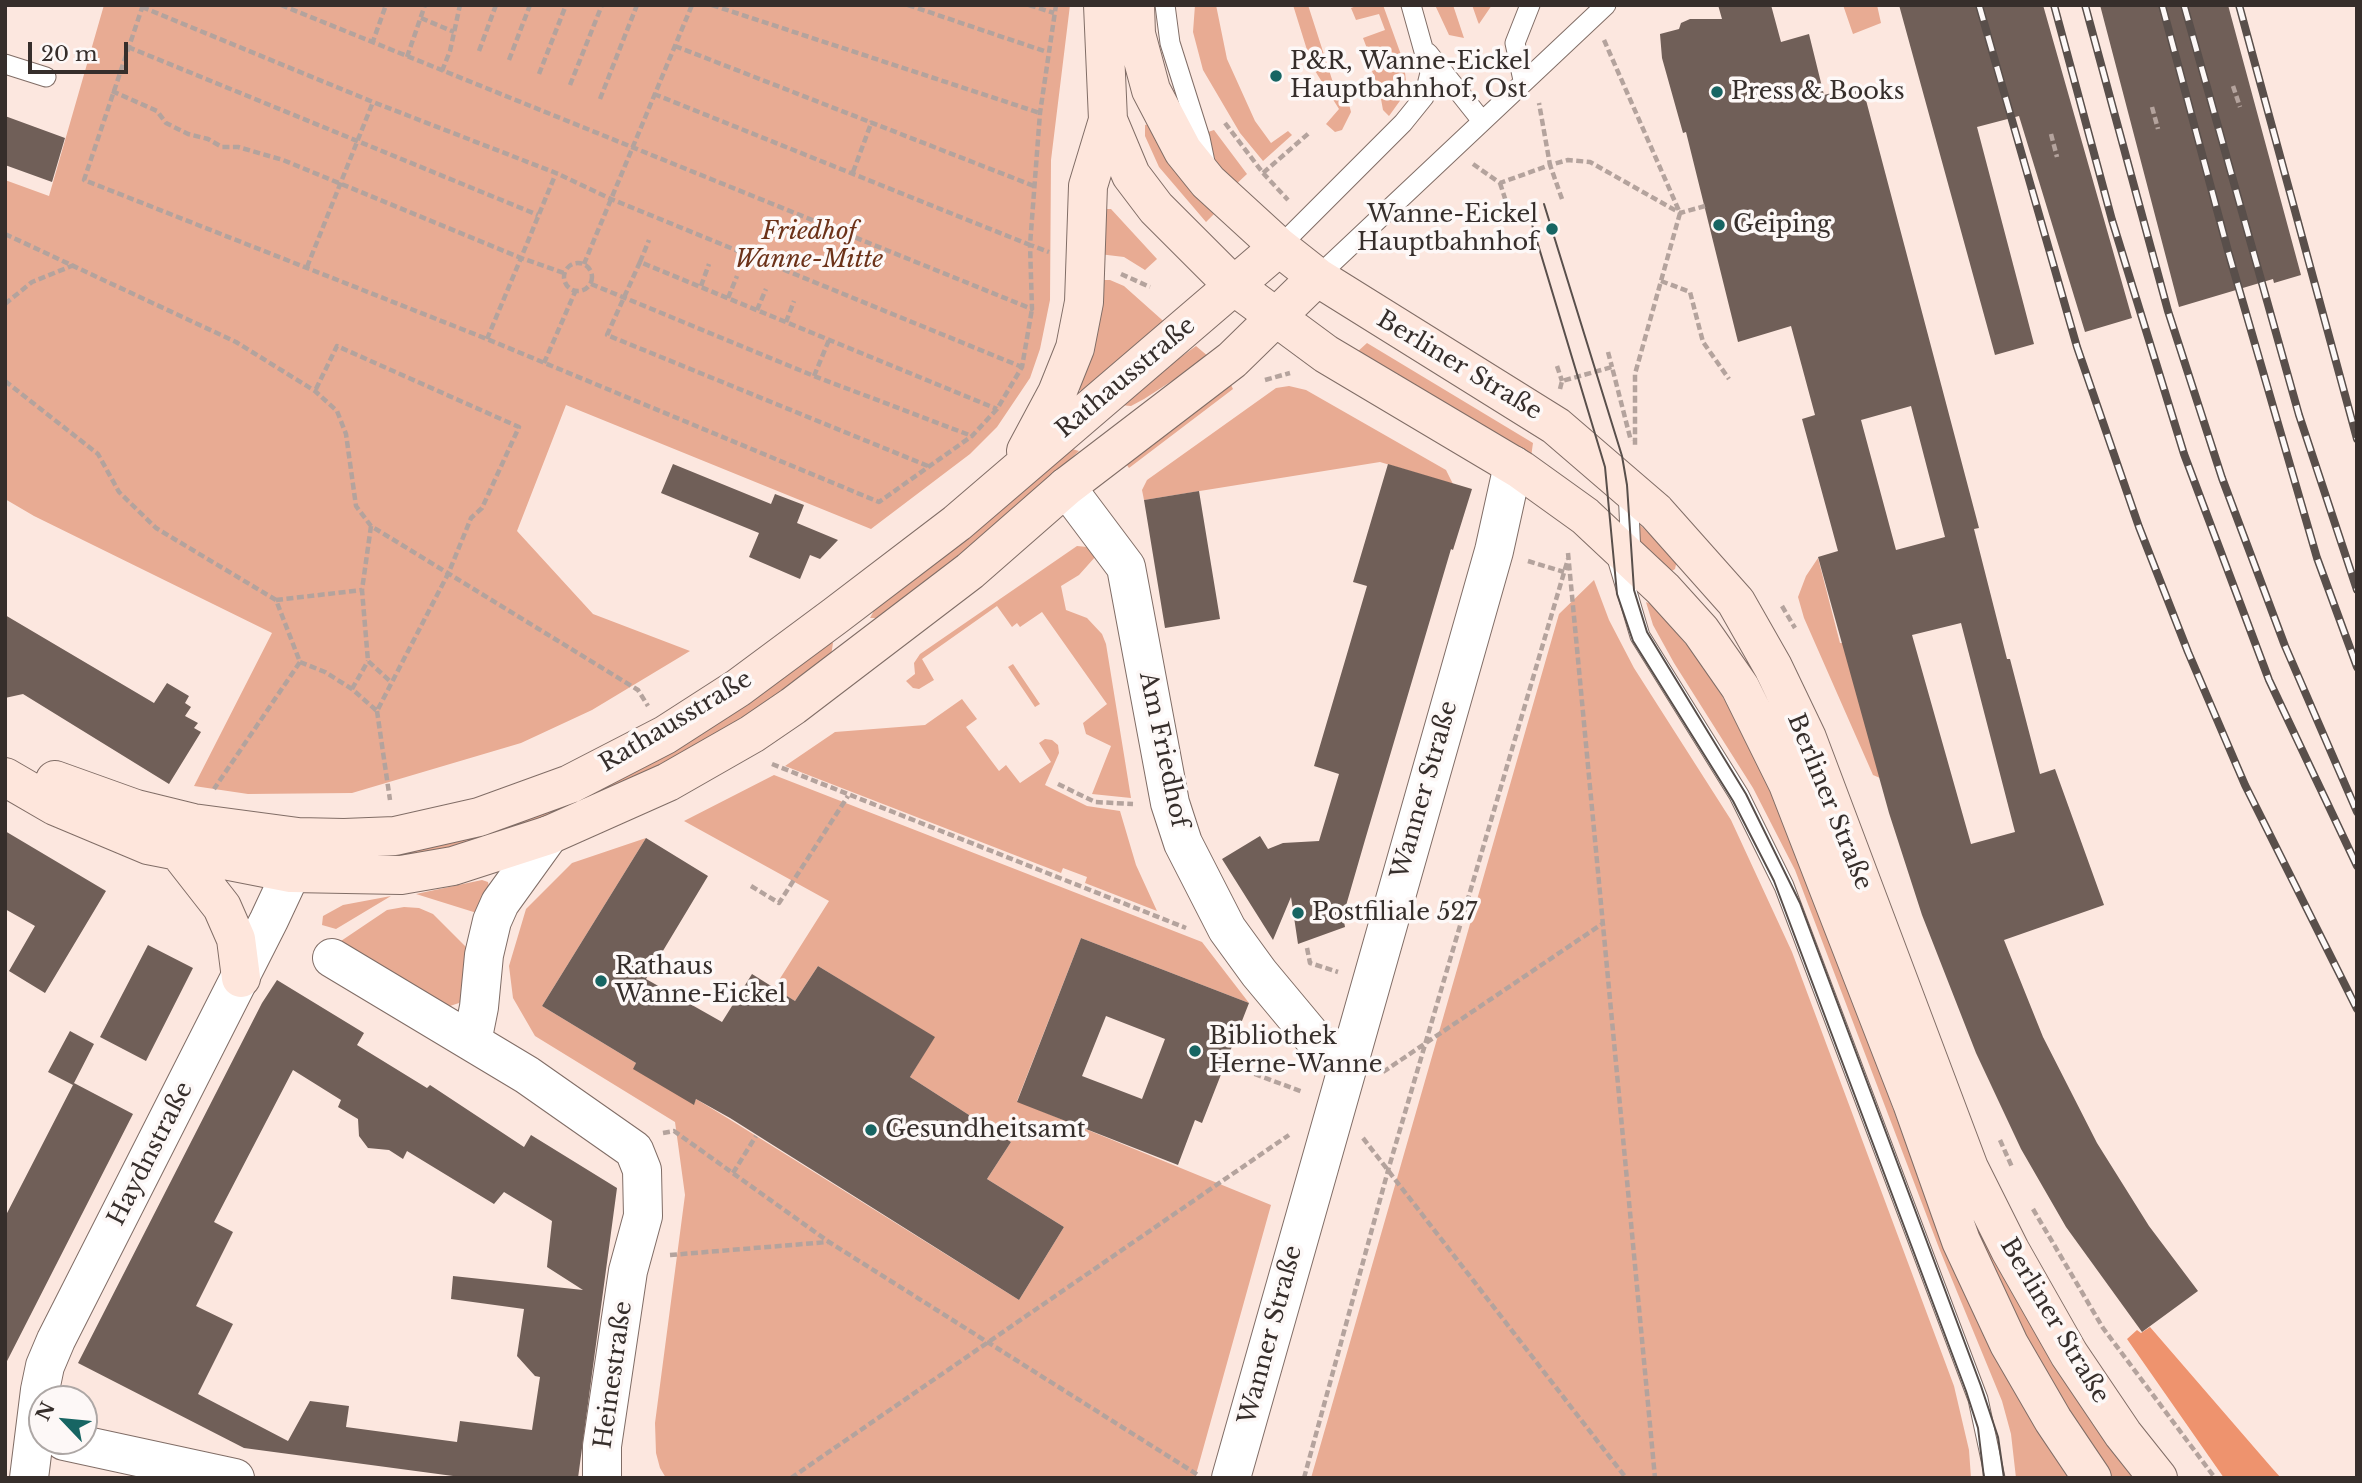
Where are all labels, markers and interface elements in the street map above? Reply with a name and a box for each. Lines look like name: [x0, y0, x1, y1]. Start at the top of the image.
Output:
scale bar: [32, 28, 131, 72]
text: 20 m: [41, 41, 98, 67]
place label: P&R, Wanne-Eickel Hauptbahnhof, Ost: [1290, 48, 1530, 104]
marker: P&R, Wanne-Eickel Hauptbahnhof, Ost: [1268, 68, 1284, 84]
place label: Press & Books: [1731, 78, 1905, 106]
marker: Press & Books: [1709, 84, 1725, 100]
place label: Wanne-Eickel Hauptbahnhof: [1357, 201, 1538, 257]
place label: Geiping: [1733, 211, 1831, 239]
marker: Geiping: [1711, 217, 1727, 233]
park label: Friedhof Wanne-Mitte: [735, 218, 883, 274]
marker: Wanne-Eickel Hauptbahnhof: [1544, 221, 1560, 237]
street label: Berliner Straße: [1371, 305, 1547, 427]
street label: Rathausstraße: [1051, 311, 1201, 445]
street label: Rathausstraße: [594, 665, 758, 779]
street label: Am Friedhof: [1132, 669, 1194, 831]
street label: Wanner Straße: [1386, 698, 1464, 882]
street label: Berliner Straße: [1781, 710, 1877, 894]
place label: Postfiliale 527: [1312, 899, 1477, 927]
marker: Postfiliale 527: [1290, 905, 1306, 921]
place label: Rathaus Wanne-Eickel: [615, 953, 786, 1009]
marker: Rathaus Wanne-Eickel: [593, 973, 609, 989]
place label: Bibliothek Herne-Wanne: [1209, 1023, 1382, 1079]
marker: Bibliothek Herne-Wanne: [1187, 1043, 1203, 1059]
street label: Haydnstraße: [102, 1077, 200, 1231]
place label: Gesundheitsamt: [885, 1116, 1086, 1144]
marker: Gesundheitsamt: [863, 1122, 879, 1138]
street label: Berliner Straße: [1993, 1233, 2115, 1409]
street label: Wanner Straße: [1233, 1242, 1309, 1428]
street label: Heinestraße: [589, 1299, 639, 1451]
north arrow: [28, 1385, 98, 1455]
text: N: [31, 1398, 60, 1425]

